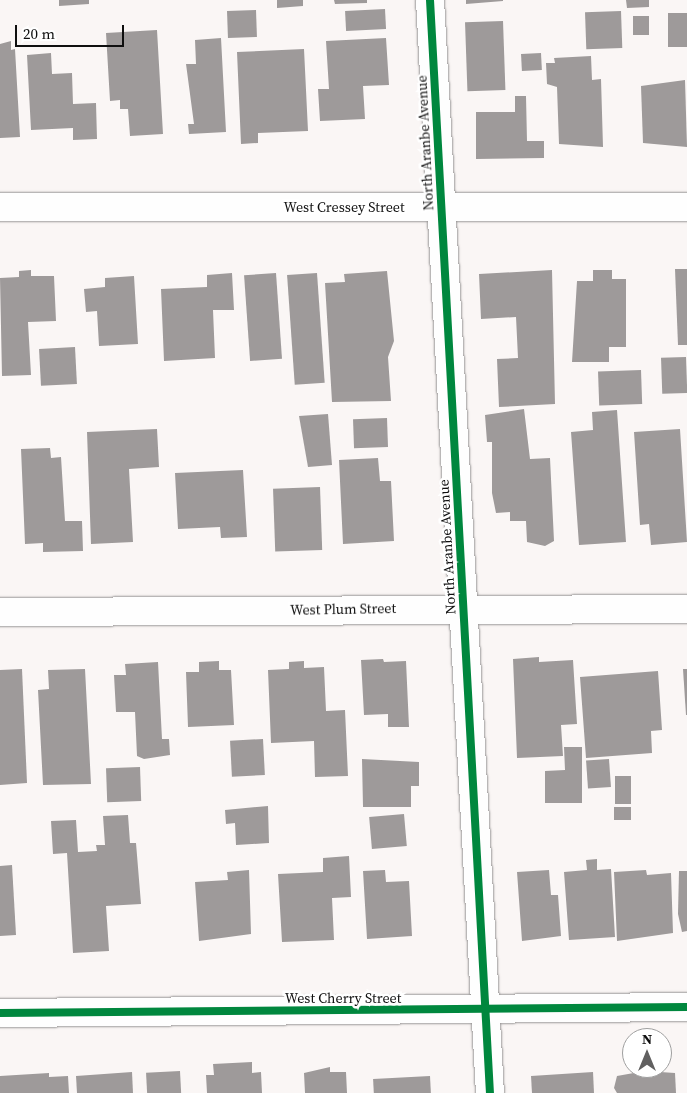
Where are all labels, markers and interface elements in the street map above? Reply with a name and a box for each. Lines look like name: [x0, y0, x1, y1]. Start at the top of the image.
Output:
scale bar: [18, 15, 126, 47]
text: 20 m: [23, 23, 55, 44]
street label: North Aranbe Avenue: [413, 75, 437, 211]
street label: West Cressey Street: [283, 199, 405, 215]
street label: North Aranbe Avenue: [435, 479, 459, 615]
street label: West Plum Street: [290, 600, 396, 618]
street label: West Cherry Street: [285, 990, 401, 1006]
north arrow: [622, 1028, 672, 1078]
text: N: [642, 1029, 652, 1049]

